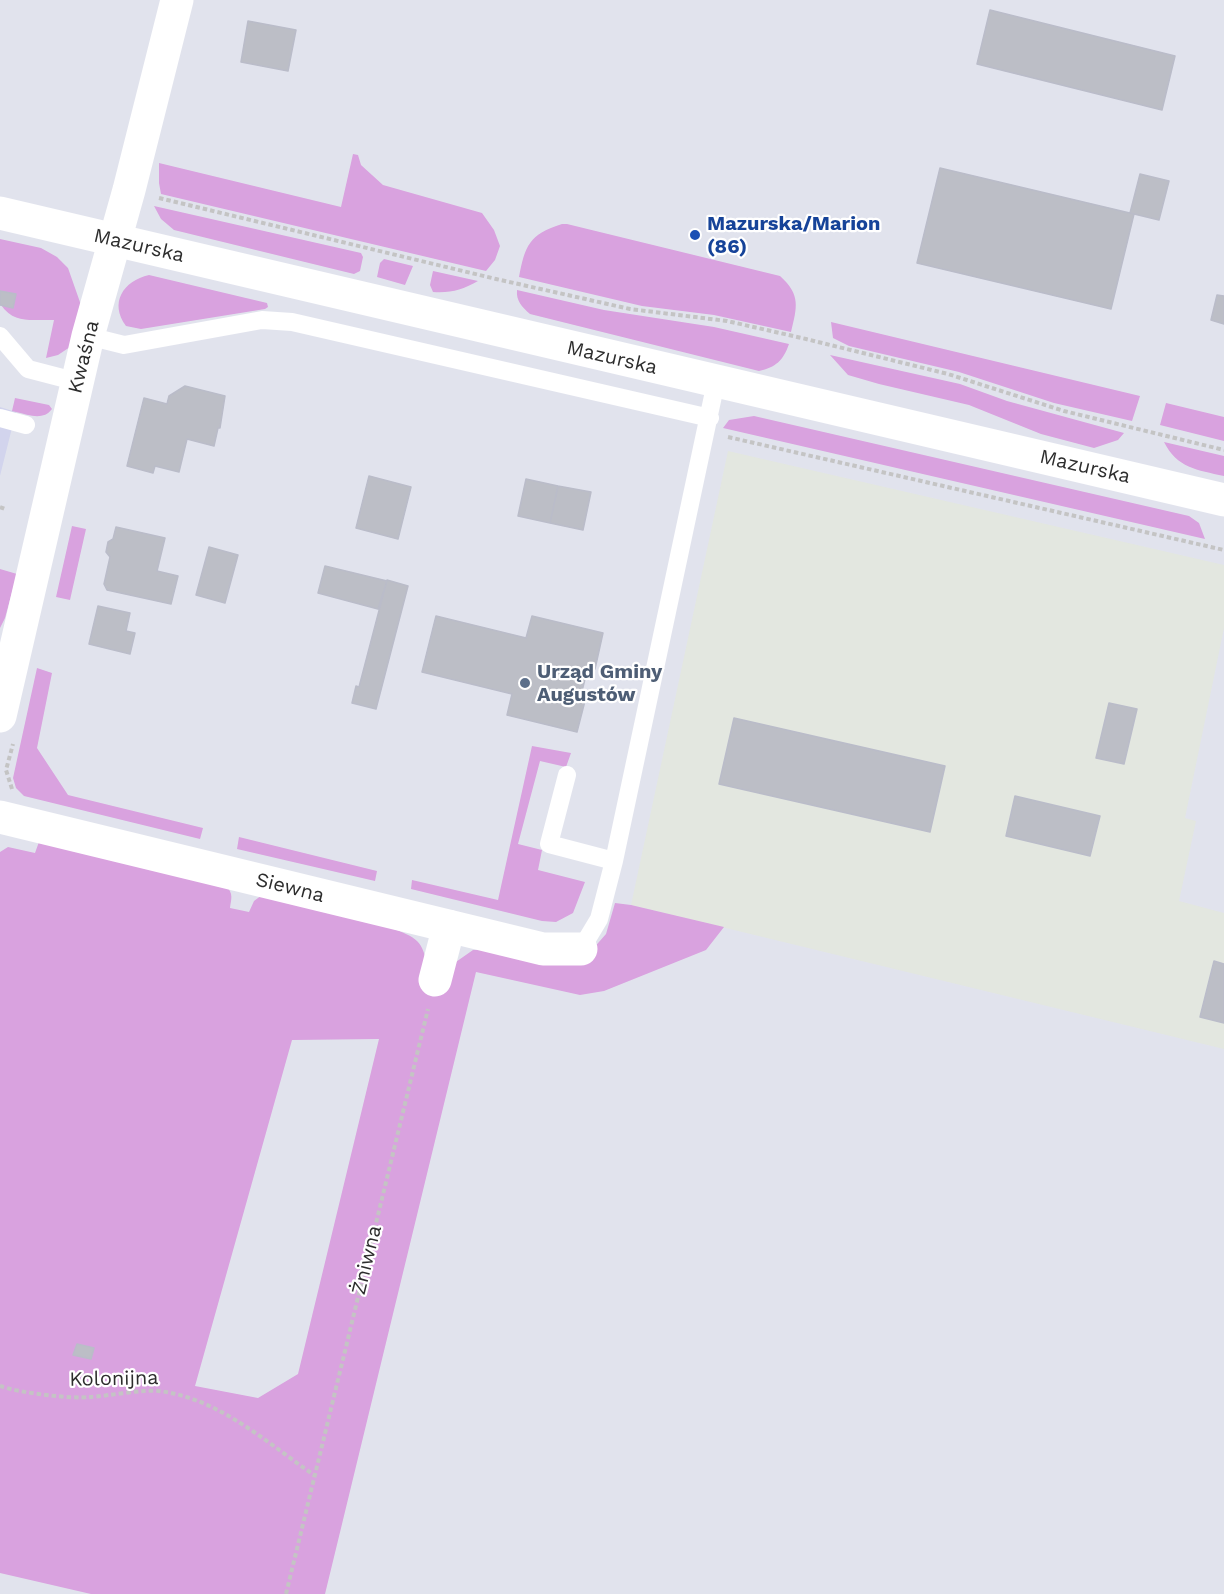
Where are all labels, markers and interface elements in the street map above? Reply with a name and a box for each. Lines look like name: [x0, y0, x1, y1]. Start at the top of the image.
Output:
place label: Mazurska/Marion (86): [707, 212, 880, 259]
street label: Mazurska: [91, 224, 187, 268]
marker: Mazurska/Marion (86): [688, 228, 702, 242]
street label: Kwaśna: [63, 318, 105, 396]
street label: Mazurska: [564, 336, 660, 380]
street label: Mazurska: [1037, 445, 1133, 489]
place label: Urząd Gminy Augustów: [537, 660, 662, 707]
marker: Urząd Gminy Augustów: [518, 676, 532, 690]
street label: Siewna: [253, 868, 327, 908]
street label: Żniwna: [347, 1223, 387, 1297]
street label: Kolonijna: [69, 1366, 159, 1392]

